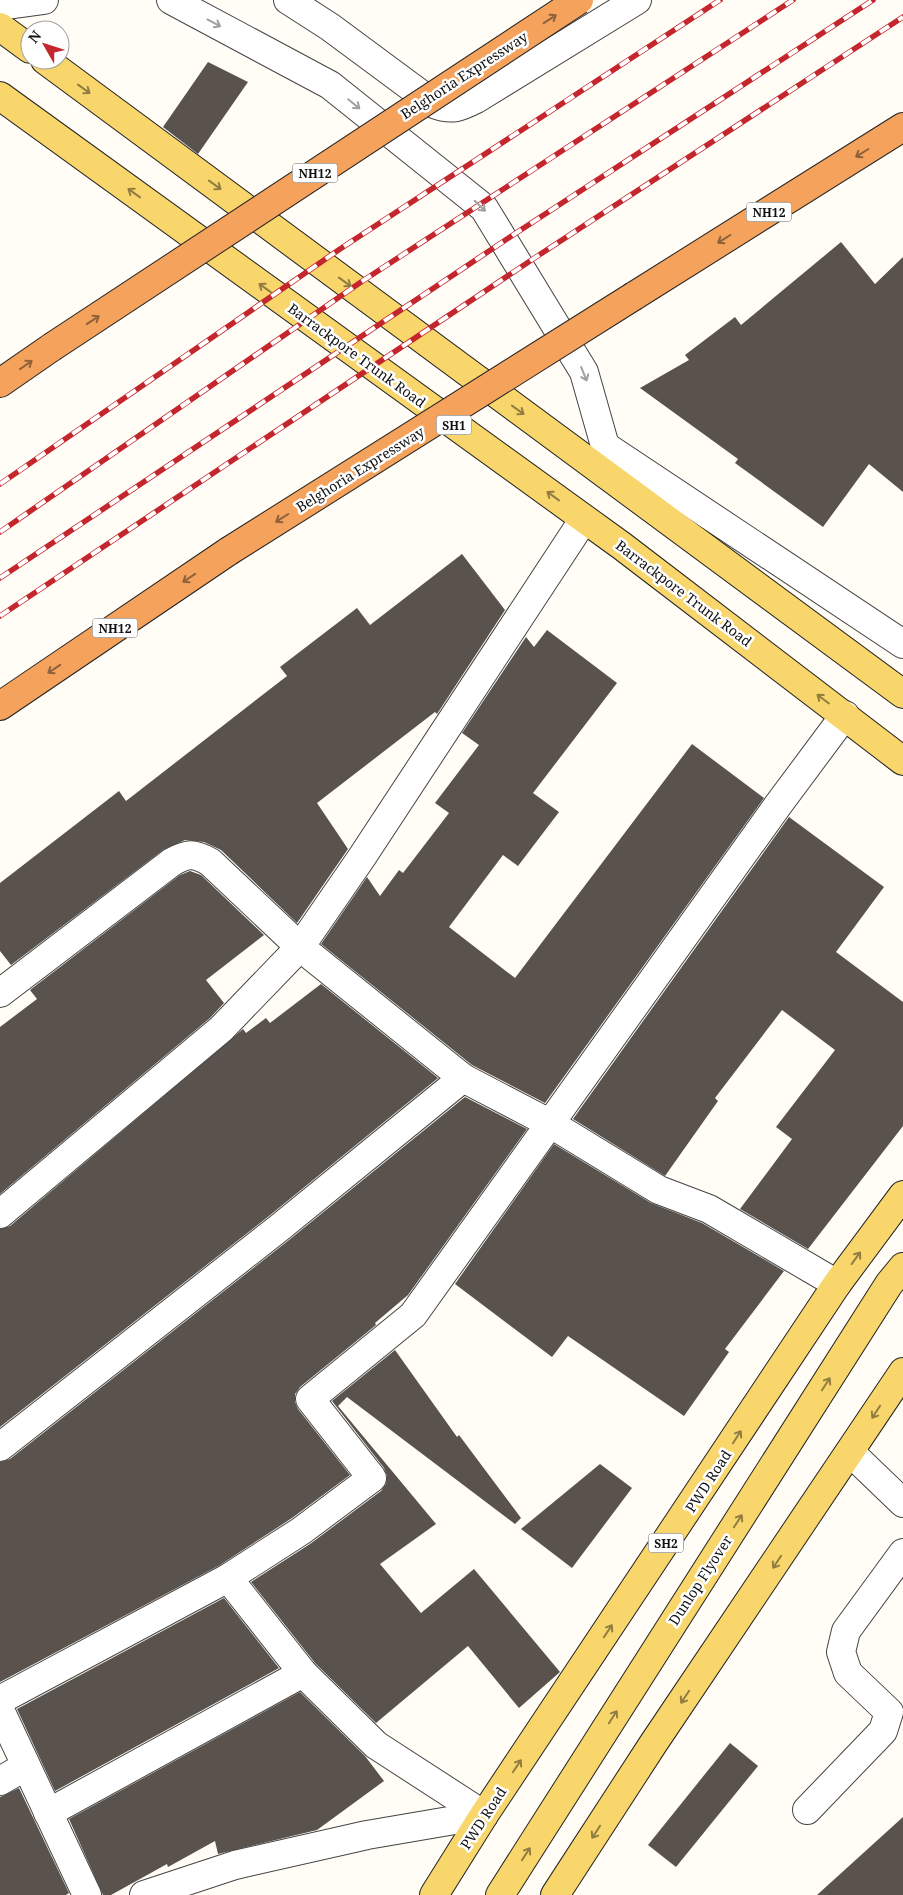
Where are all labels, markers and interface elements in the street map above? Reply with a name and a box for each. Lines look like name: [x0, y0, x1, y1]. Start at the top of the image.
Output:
one-way arrow: [543, 14, 557, 24]
one-way arrow: [206, 19, 221, 28]
north arrow: [20, 20, 70, 70]
text: N: [24, 26, 45, 47]
street label: Belghoria Expressway: [397, 27, 531, 123]
one-way arrow: [77, 84, 91, 94]
one-way arrow: [347, 99, 360, 110]
one-way arrow: [855, 148, 869, 158]
road number: NH12: [292, 164, 338, 182]
one-way arrow: [208, 180, 221, 191]
one-way arrow: [127, 188, 141, 198]
one-way arrow: [474, 200, 486, 212]
road number: NH12: [746, 202, 792, 222]
one-way arrow: [718, 235, 732, 245]
one-way arrow: [338, 277, 352, 287]
one-way arrow: [258, 283, 272, 293]
street label: Barrackpore Trunk Road: [284, 299, 430, 412]
one-way arrow: [85, 315, 99, 325]
one-way arrow: [19, 360, 33, 370]
one-way arrow: [580, 366, 589, 381]
one-way arrow: [511, 404, 524, 415]
road number: SH1: [436, 416, 472, 434]
street label: Belghoria Expressway: [292, 422, 428, 516]
one-way arrow: [547, 491, 560, 502]
one-way arrow: [275, 513, 289, 523]
street label: Barrackpore Trunk Road: [612, 535, 756, 651]
one-way arrow: [182, 573, 196, 583]
road number: NH12: [92, 618, 138, 638]
one-way arrow: [48, 664, 62, 674]
one-way arrow: [817, 693, 830, 704]
one-way arrow: [851, 1252, 861, 1266]
one-way arrow: [820, 1377, 831, 1391]
one-way arrow: [871, 1405, 881, 1419]
one-way arrow: [731, 1430, 742, 1444]
street label: PWD Road: [681, 1446, 735, 1516]
one-way arrow: [733, 1514, 744, 1528]
street label: Dunlop Flyover: [664, 1531, 736, 1629]
road number: SH2: [648, 1534, 684, 1552]
one-way arrow: [772, 1555, 782, 1569]
one-way arrow: [603, 1624, 613, 1638]
one-way arrow: [680, 1690, 690, 1704]
one-way arrow: [608, 1710, 618, 1724]
one-way arrow: [512, 1759, 522, 1773]
street label: PWD Road: [456, 1783, 510, 1853]
one-way arrow: [590, 1825, 600, 1839]
one-way arrow: [520, 1847, 531, 1861]

